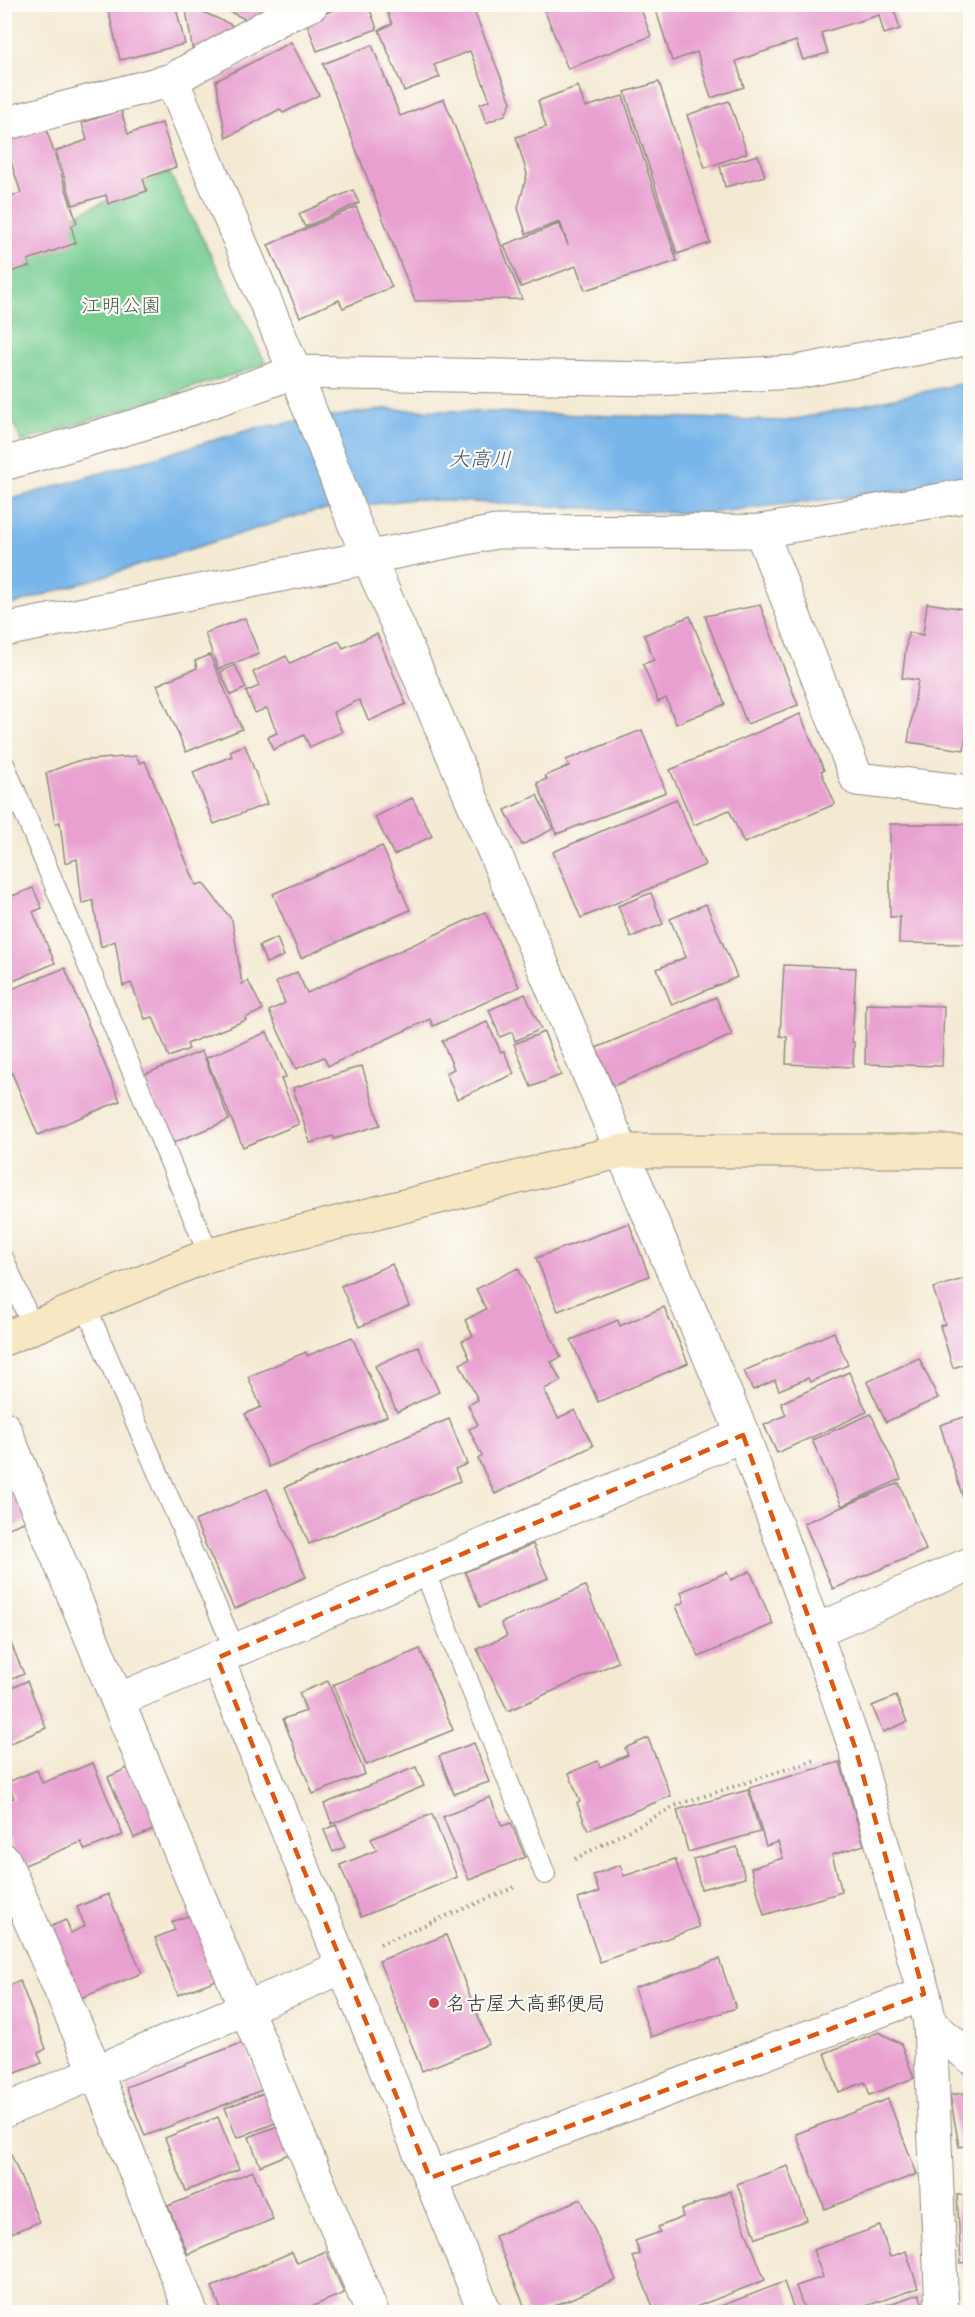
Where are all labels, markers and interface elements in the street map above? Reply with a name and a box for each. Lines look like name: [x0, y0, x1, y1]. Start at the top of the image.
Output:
park label: 江明公園: [81, 289, 161, 319]
water label: 大高川: [448, 440, 512, 474]
place label: 名古屋大高郵便局: [446, 1987, 606, 2017]
marker: 名古屋大高郵便局: [427, 1996, 441, 2010]

